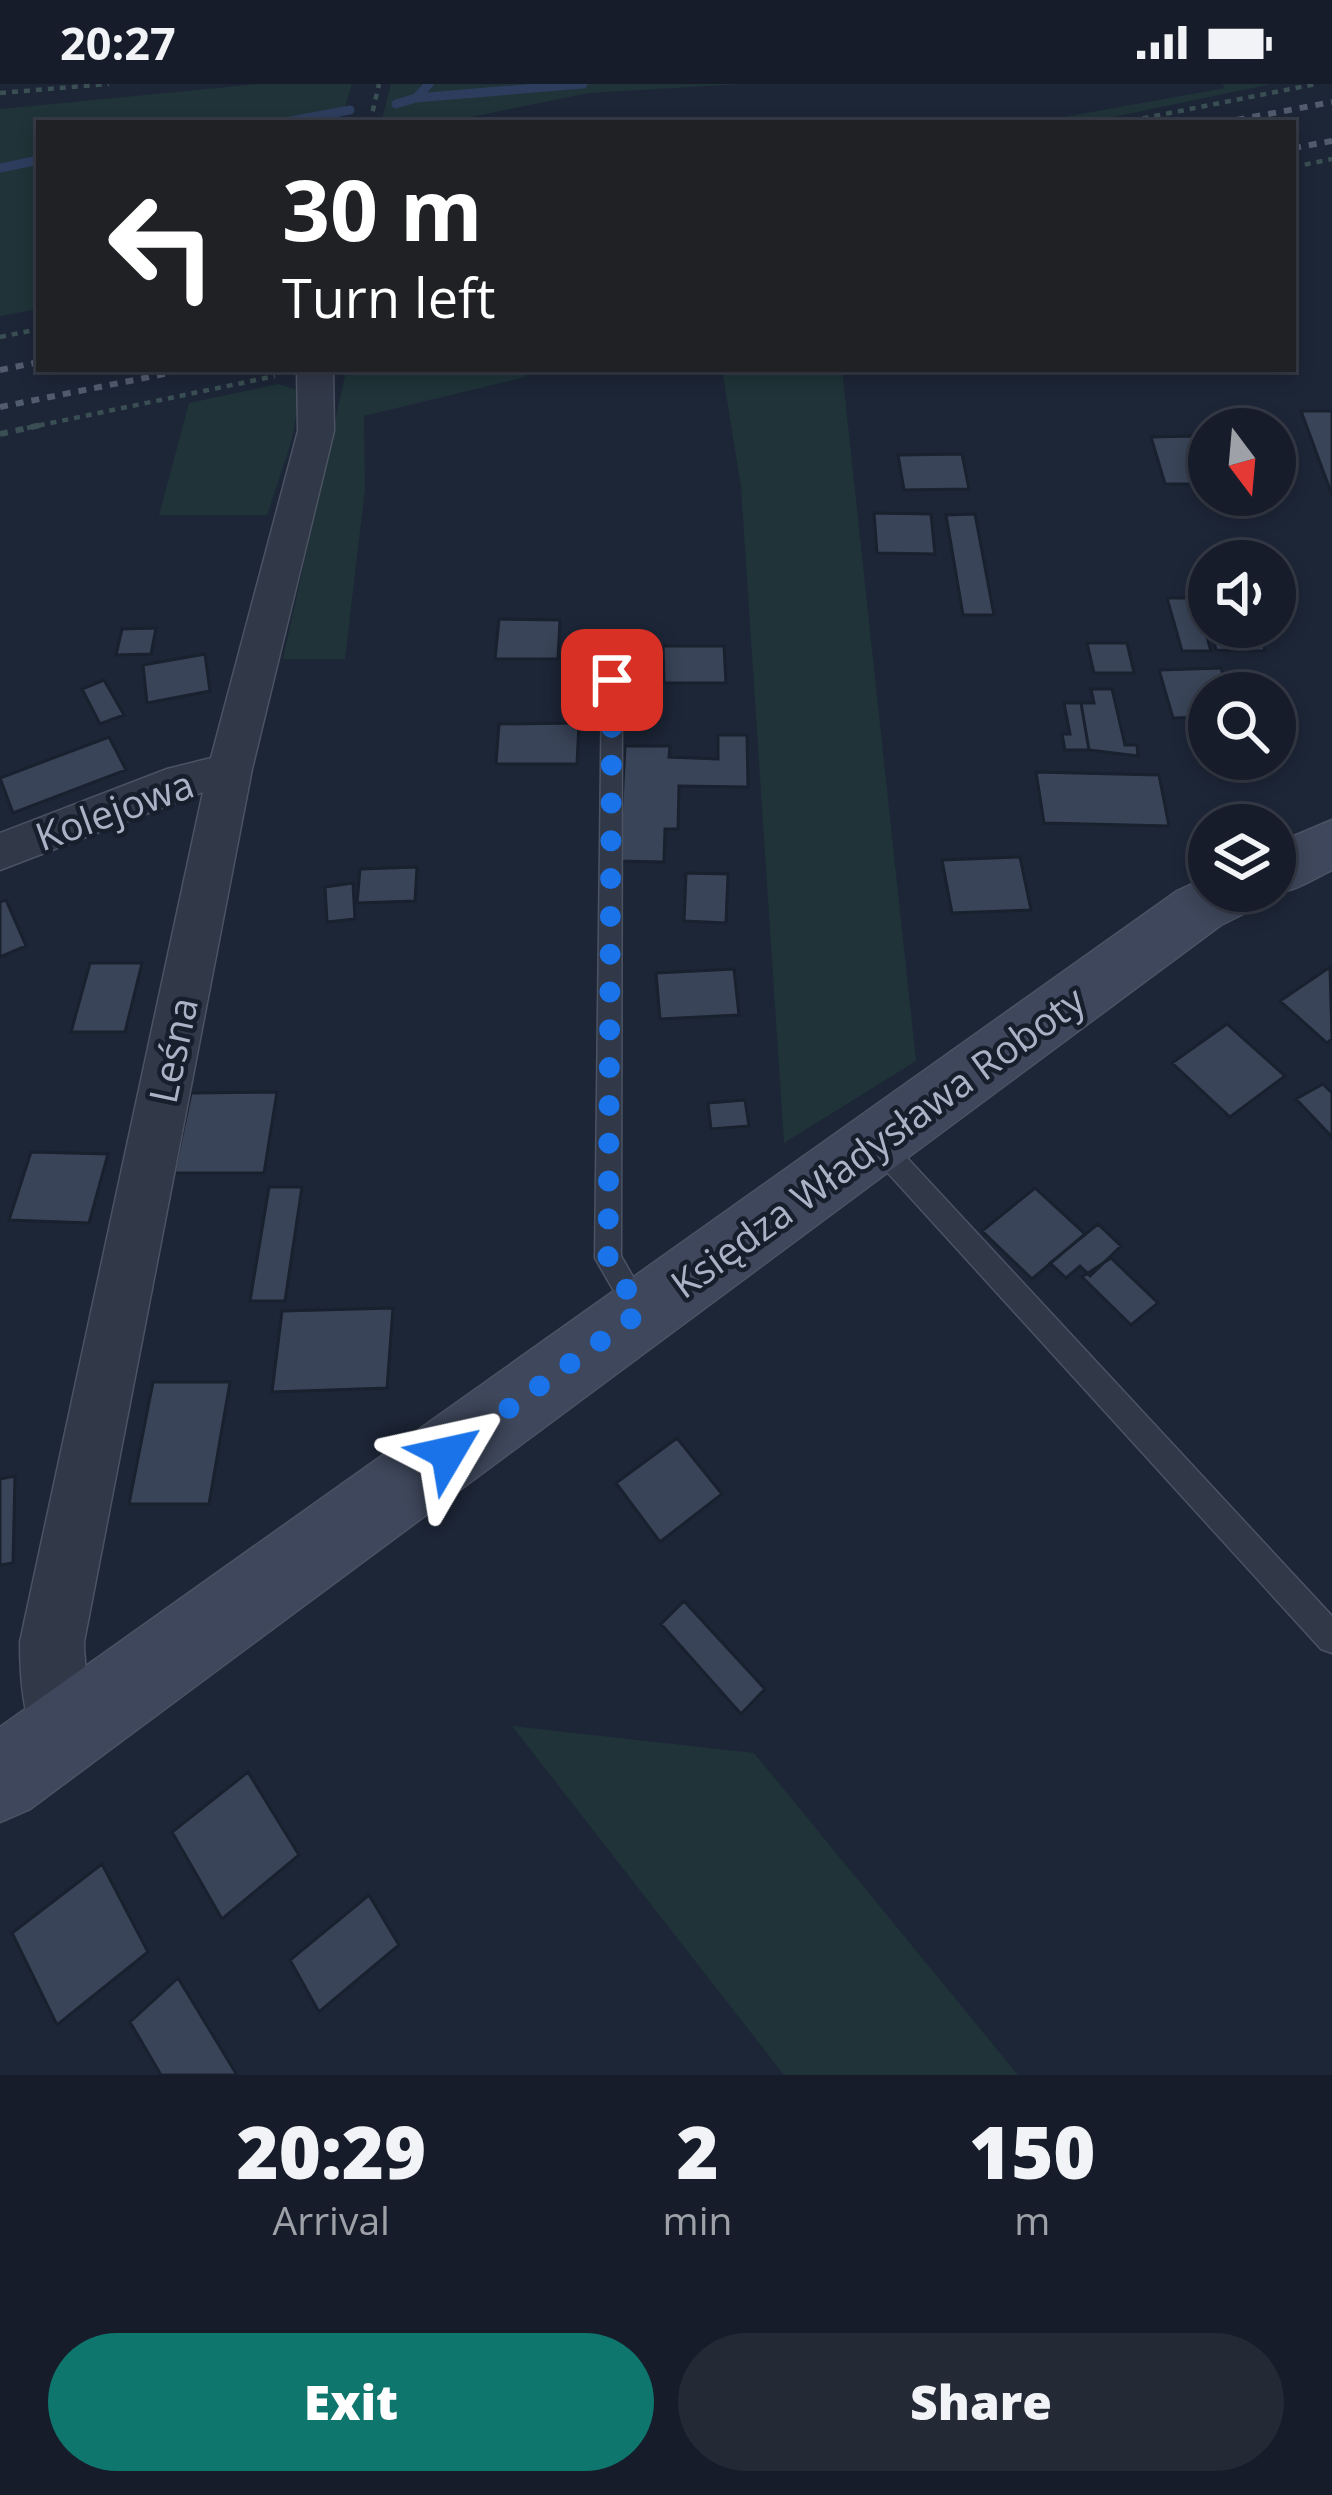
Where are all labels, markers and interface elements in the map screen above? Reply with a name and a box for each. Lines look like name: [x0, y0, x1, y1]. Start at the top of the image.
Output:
text: 20:27: [60, 12, 176, 73]
text: 30 m: [282, 151, 482, 266]
icon: left: [84, 168, 240, 324]
text: Turn left: [282, 260, 495, 334]
north arrow: [1188, 408, 1296, 516]
map controls: [1188, 408, 1296, 912]
button: sound: [1188, 540, 1296, 648]
pin: [561, 629, 663, 731]
icon: arrive: [579, 647, 645, 713]
button: search: [1188, 672, 1296, 780]
street label: Kolejowa: [28, 756, 200, 862]
button: layers: [1188, 804, 1296, 912]
street label: Księdza Władysława Roboty: [659, 972, 1095, 1309]
street label: Leśna: [135, 992, 209, 1108]
position arrow: [385, 1390, 511, 1516]
text: 20:29: [237, 2102, 426, 2200]
text: 2: [676, 2102, 719, 2200]
text: 150: [969, 2102, 1096, 2200]
text: Arrival: [273, 2193, 390, 2246]
text: min: [663, 2193, 732, 2246]
text: m: [1014, 2193, 1050, 2246]
button: Exit: [48, 2333, 654, 2471]
button: Share: [678, 2333, 1284, 2471]

